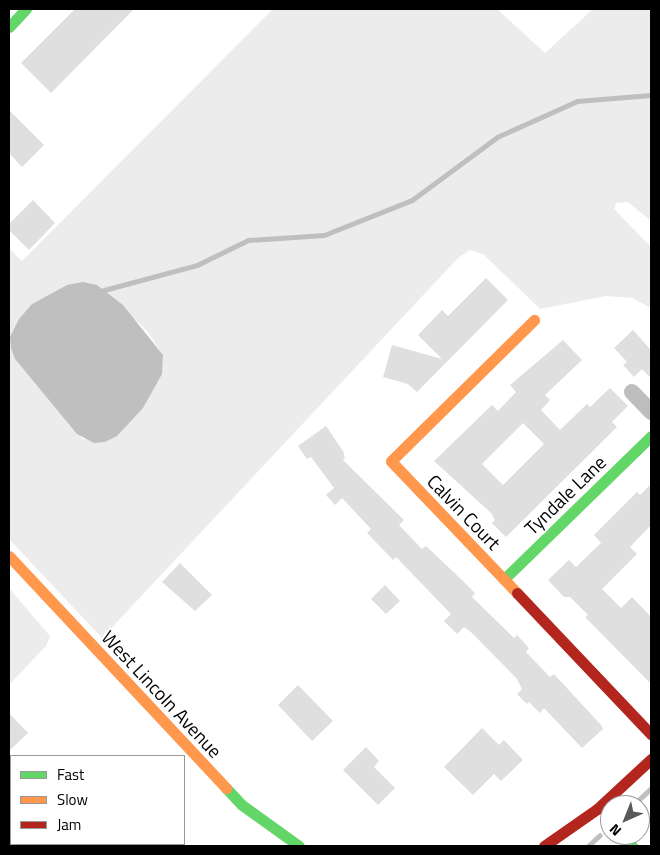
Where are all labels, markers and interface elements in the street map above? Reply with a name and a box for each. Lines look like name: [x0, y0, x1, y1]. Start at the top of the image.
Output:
street label: Tyndale Lane: [520, 451, 610, 539]
street label: Calvin Court: [423, 470, 505, 554]
street label: West Lincoln Avenue: [97, 626, 227, 762]
legend: [10, 755, 185, 845]
text: Fast: [57, 763, 84, 786]
text: Slow: [57, 788, 88, 811]
north arrow: [600, 795, 650, 845]
text: Jam: [57, 813, 81, 836]
text: N: [604, 820, 626, 841]

